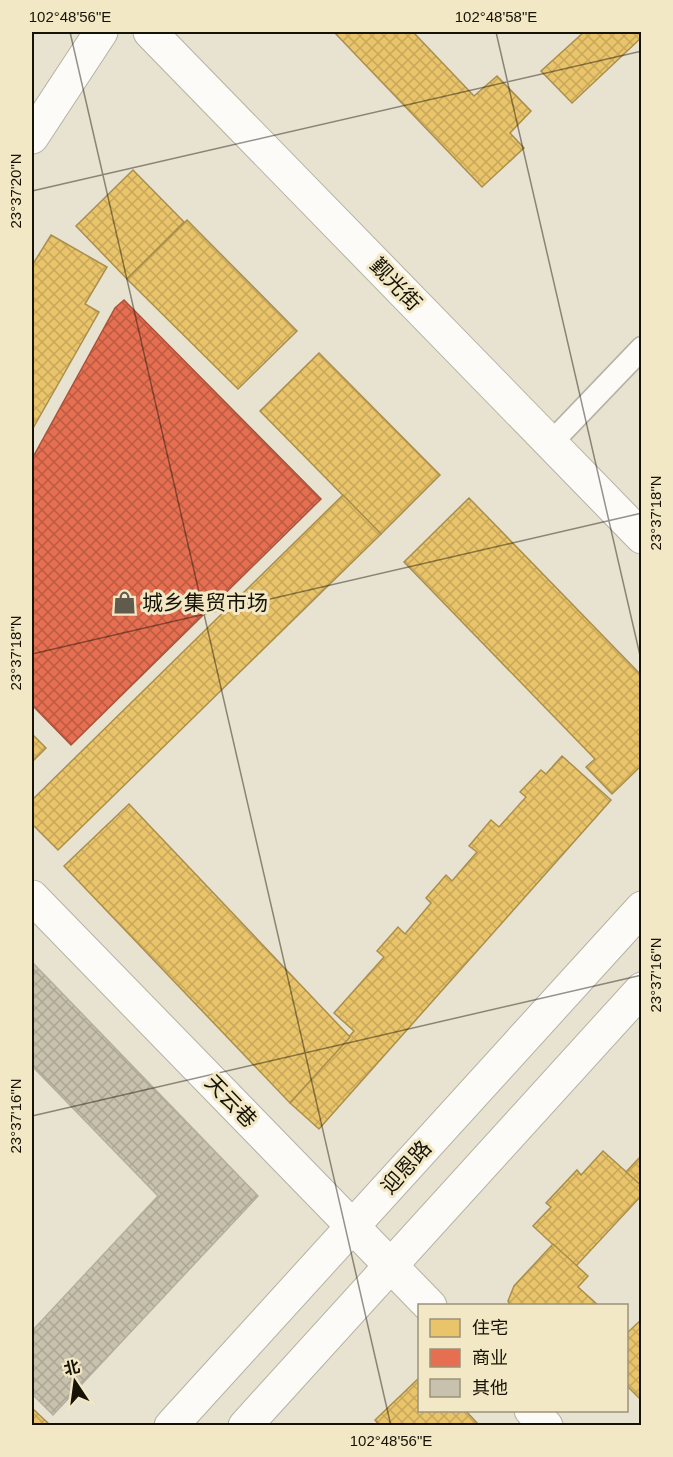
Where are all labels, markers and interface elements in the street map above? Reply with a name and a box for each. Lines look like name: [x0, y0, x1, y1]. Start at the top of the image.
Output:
text: 102°48'56"E: [29, 8, 111, 25]
text: 102°48'58"E: [455, 8, 537, 25]
text: 23°37'20"N: [7, 153, 24, 229]
street label: 觐光街: [366, 253, 426, 315]
text: 23°37'18"N: [647, 475, 664, 551]
shop icon: 城乡集贸市场: [111, 589, 137, 615]
place label: 城乡集贸市场: [142, 591, 268, 614]
text: 23°37'18"N: [7, 615, 24, 691]
text: 23°37'16"N: [647, 937, 664, 1013]
street label: 天云巷: [201, 1070, 261, 1132]
text: 23°37'16"N: [7, 1078, 24, 1154]
street label: 迎恩路: [376, 1136, 436, 1198]
legend: [418, 1304, 628, 1412]
text: 住宅: [472, 1318, 508, 1338]
text: 商业: [472, 1348, 508, 1368]
north arrow: [45, 1352, 105, 1412]
text: 北: [62, 1358, 81, 1378]
text: 其他: [472, 1378, 508, 1398]
text: 102°48'56"E: [350, 1432, 432, 1449]

